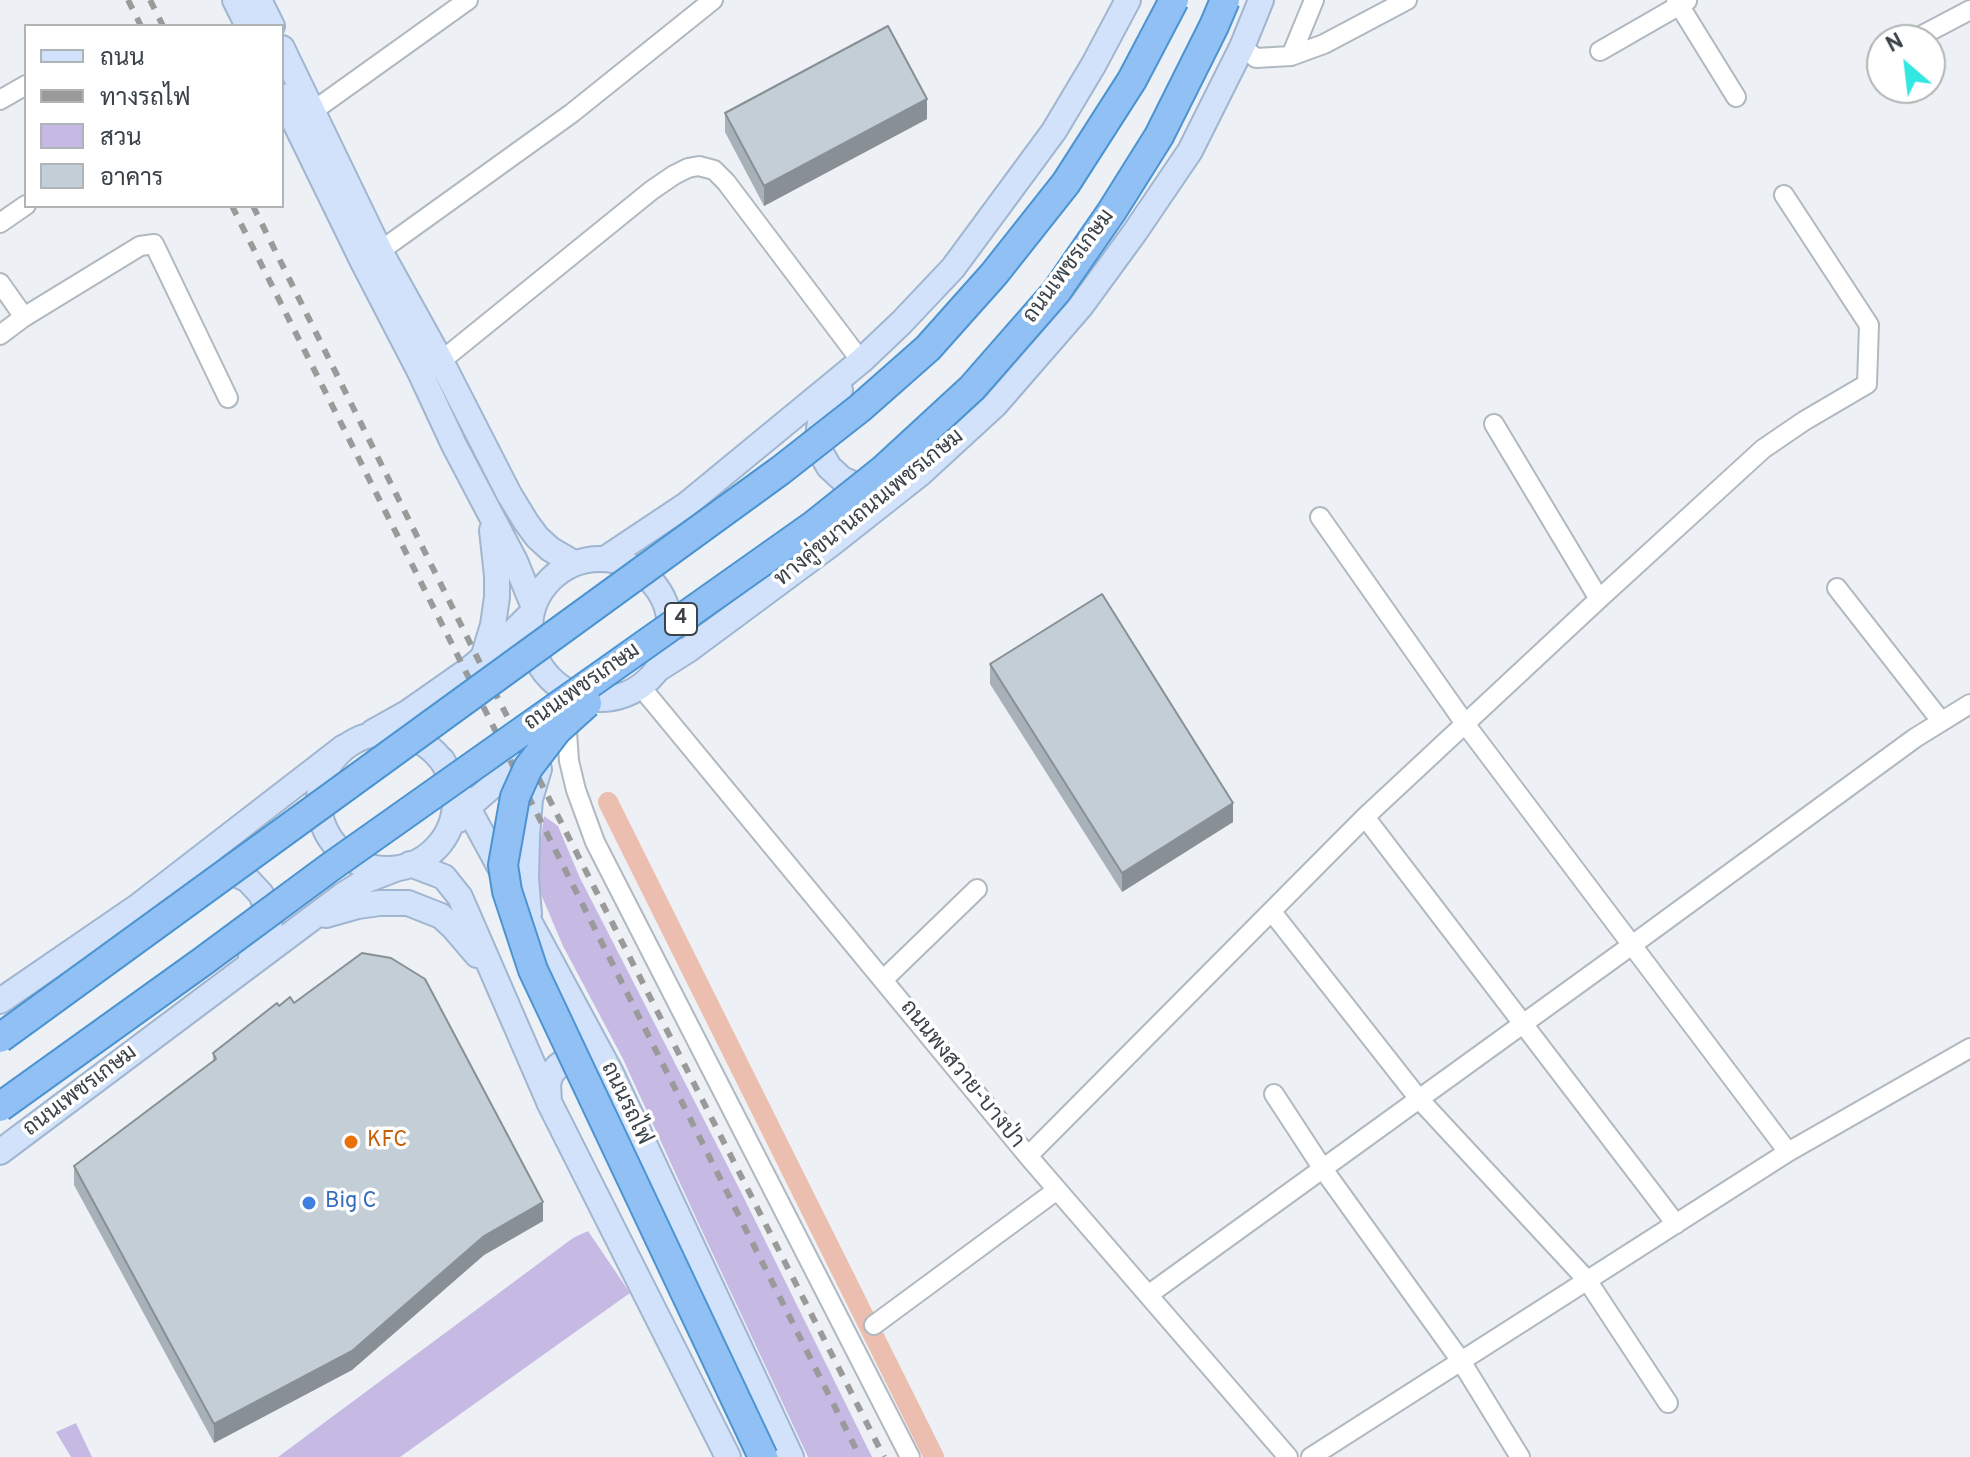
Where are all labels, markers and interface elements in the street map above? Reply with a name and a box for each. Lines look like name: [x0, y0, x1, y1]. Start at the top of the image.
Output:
legend: [24, 24, 284, 208]
north arrow: [1866, 24, 1946, 104]
text: N: [1882, 29, 1909, 60]
text: ถนน: [100, 44, 145, 74]
text: ทางรถไฟ: [100, 84, 191, 114]
text: สวน: [100, 124, 142, 154]
text: อาคาร: [100, 164, 163, 194]
street label: ถนนเพชรเกษม: [1019, 205, 1121, 329]
street label: ทางคู่ขนานถนนเพชรเกษม: [770, 425, 970, 593]
road number: 4: [665, 603, 697, 635]
street label: ถนนเพชรเกษม: [520, 638, 646, 738]
street label: ถนนพงสวาย-บางป่า: [893, 996, 1029, 1154]
street label: ถนนเพชรเกษม: [19, 1041, 143, 1143]
street label: ถนนรถไฟ: [594, 1058, 656, 1150]
place label: KFC: [367, 1129, 407, 1155]
marker: KFC: [342, 1133, 360, 1151]
place label: Big C: [325, 1190, 377, 1216]
marker: Big C: [300, 1194, 318, 1212]

